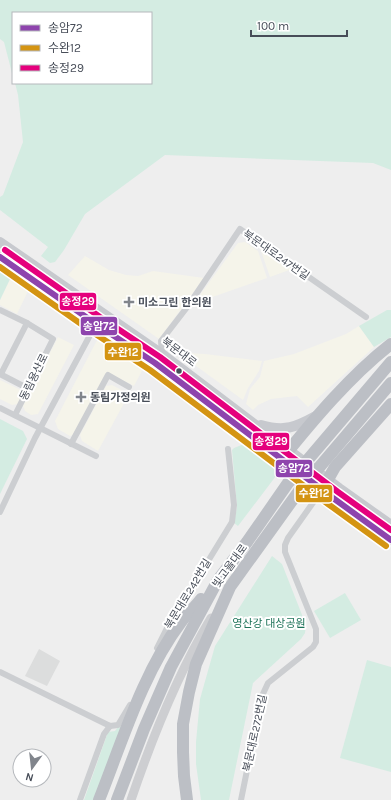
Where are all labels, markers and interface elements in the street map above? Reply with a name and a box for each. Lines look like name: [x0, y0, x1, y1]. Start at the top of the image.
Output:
legend: [12, 12, 152, 84]
scale bar: [251, 12, 347, 38]
text: 100 m: [257, 19, 289, 33]
text: 송암72: [48, 21, 83, 35]
text: 수완12: [48, 41, 81, 55]
text: 송정29: [48, 61, 84, 75]
street label: 북문대로247번길: [240, 227, 312, 283]
line badge: 송정29: [59, 292, 97, 311]
text: 송정29: [61, 295, 95, 308]
marker: 미소그린 한의원: [123, 296, 135, 308]
place label: 미소그린 한의원: [138, 296, 212, 309]
line badge: 송암72: [80, 316, 118, 336]
text: 송암72: [83, 320, 116, 333]
street label: 북문대로: [159, 335, 199, 369]
line badge: 수완12: [104, 342, 142, 361]
text: 수완12: [108, 346, 139, 359]
street label: 동림용산로: [17, 351, 51, 403]
unlabelled marker: [174, 366, 184, 376]
marker: 동림가정의원: [75, 391, 87, 403]
place label: 동림가정의원: [90, 391, 151, 404]
line badge: 송정29: [252, 432, 290, 451]
text: 송정29: [254, 435, 288, 448]
line badge: 송암72: [275, 459, 313, 478]
text: 송암72: [278, 462, 311, 475]
line badge: 수완12: [295, 484, 333, 503]
text: 수완12: [299, 487, 330, 500]
street label: 빛고을대로: [210, 542, 250, 590]
street label: 북문대로242번길: [162, 557, 214, 631]
park label: 영산강 대상공원: [232, 617, 306, 630]
street label: 북문대로272번길: [240, 693, 270, 773]
north arrow: [12, 748, 52, 788]
text: N: [24, 770, 35, 784]

